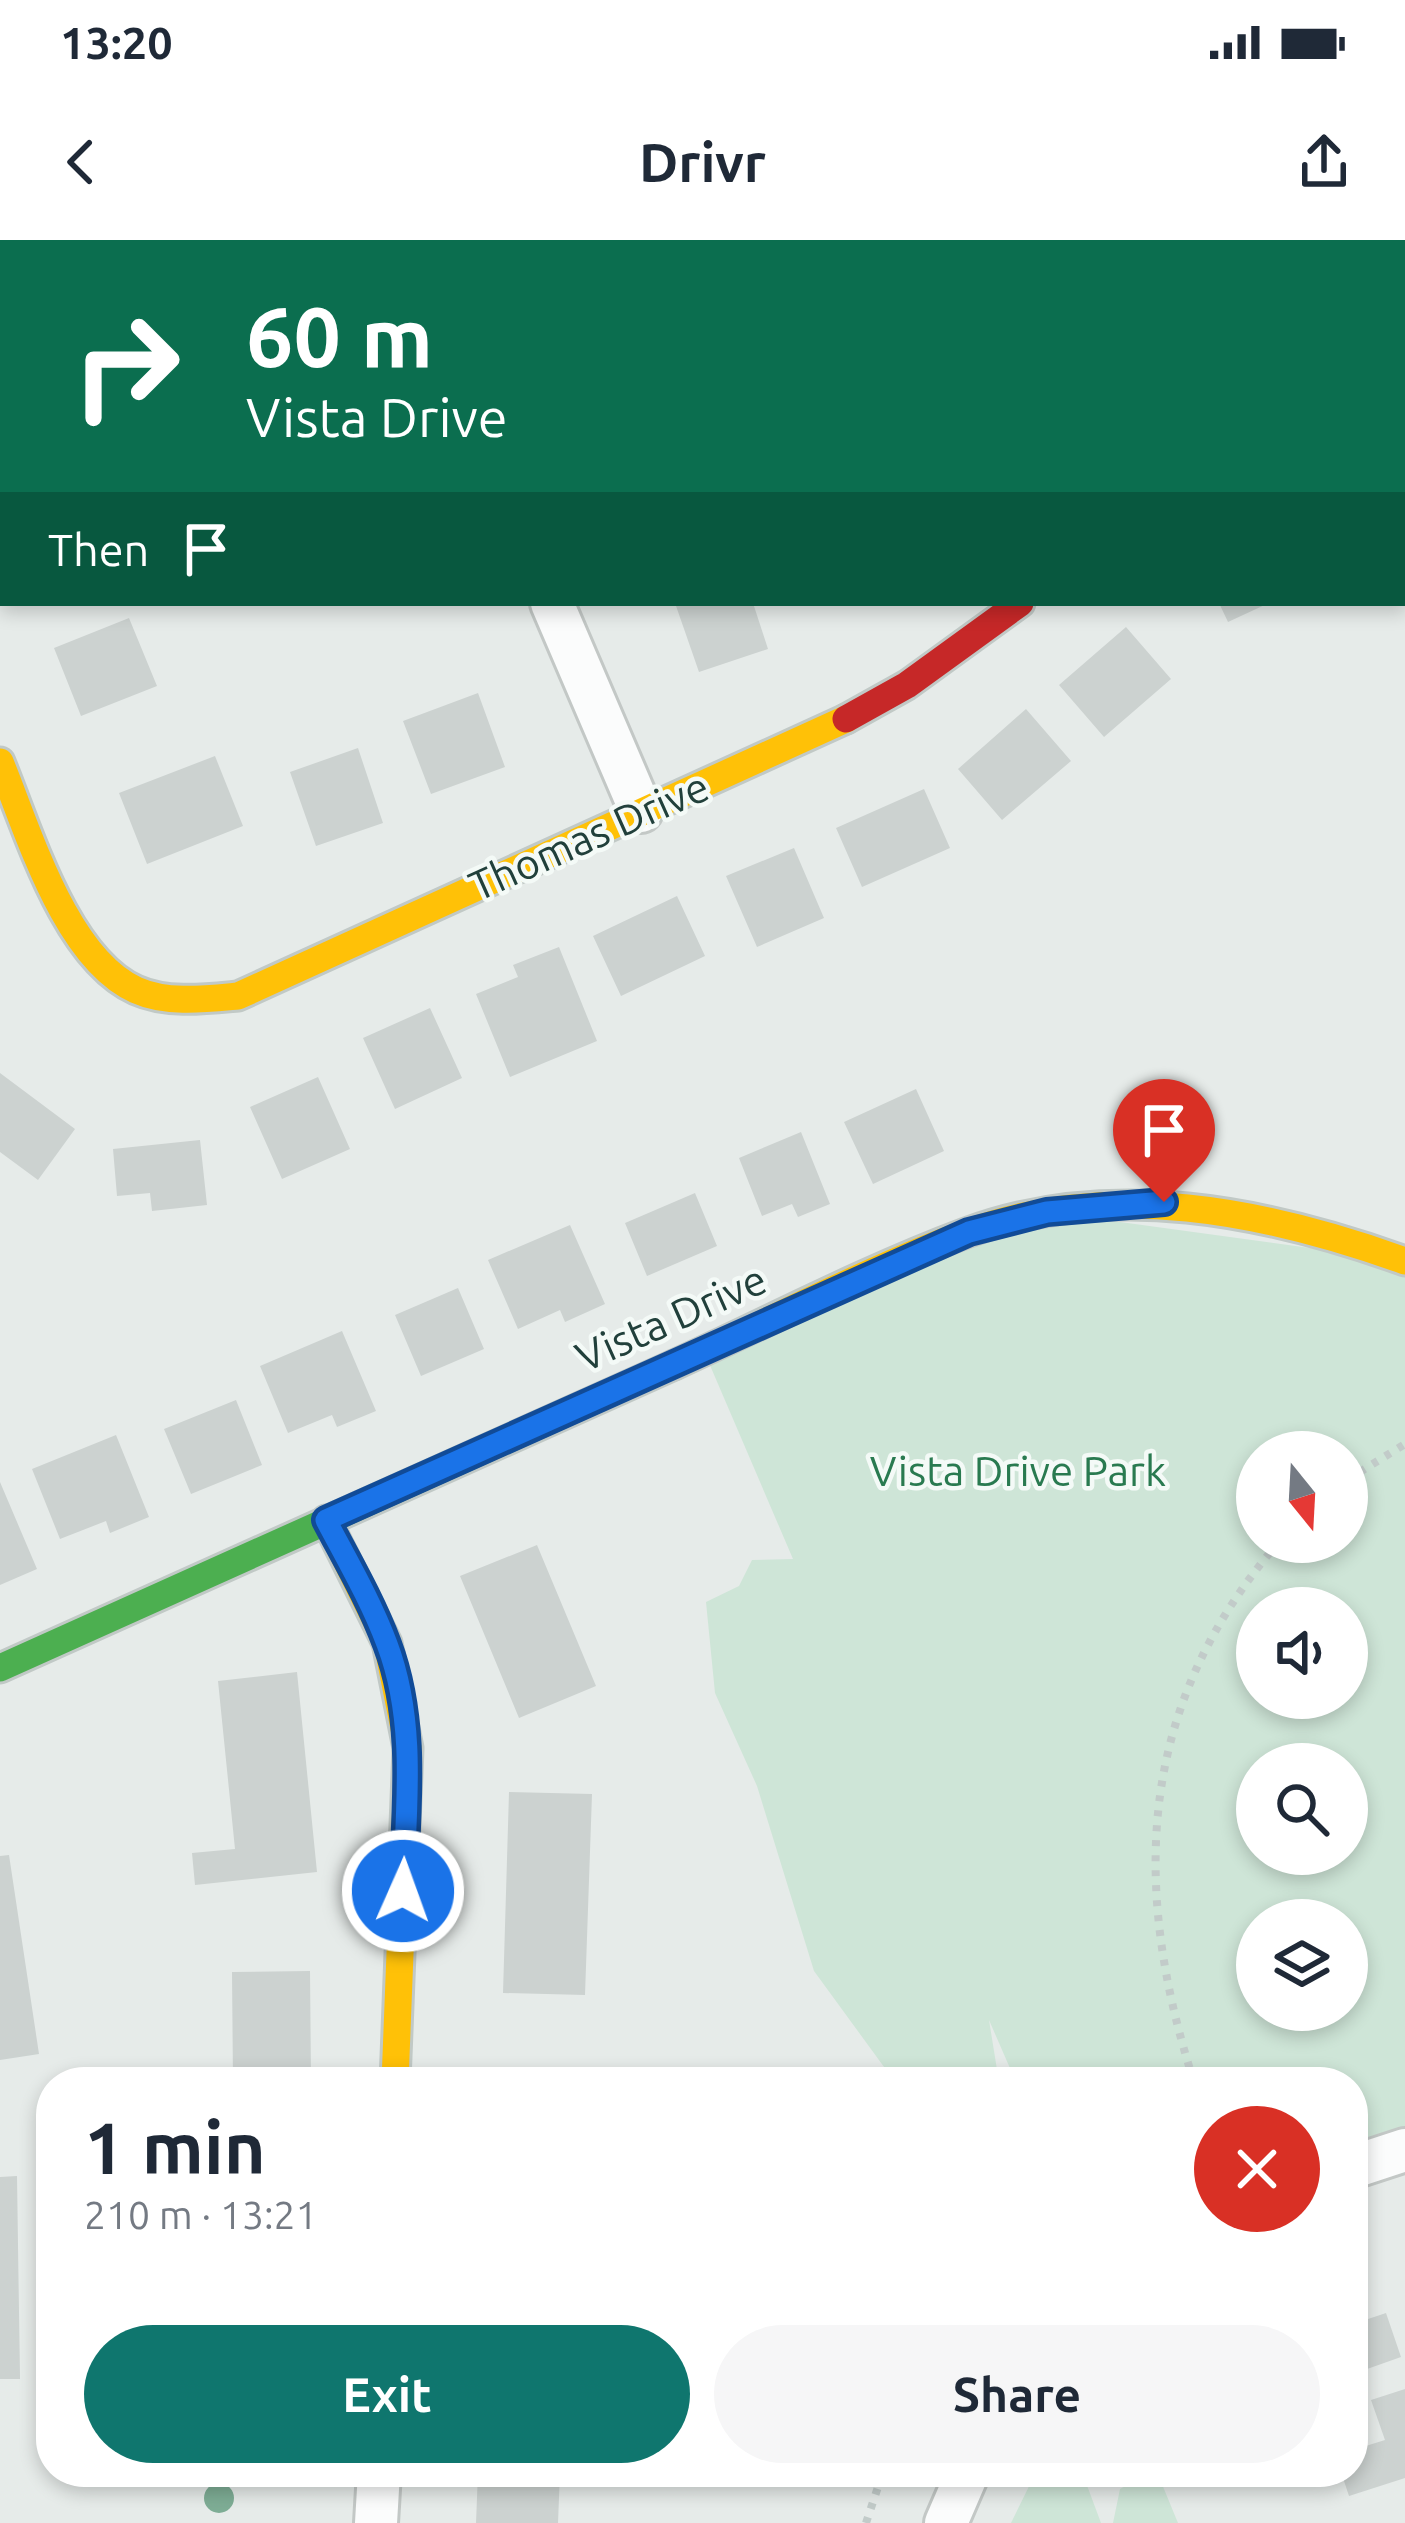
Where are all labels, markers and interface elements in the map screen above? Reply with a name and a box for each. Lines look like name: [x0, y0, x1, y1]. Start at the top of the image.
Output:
text: 13:20: [60, 17, 173, 68]
icon: back: [48, 129, 114, 195]
icon: share: [1291, 129, 1357, 195]
text: Drivr: [639, 132, 766, 192]
icon: right: [48, 288, 204, 444]
text: 60 m: [246, 289, 433, 383]
text: Vista Drive: [246, 387, 507, 447]
icon: arrive: [173, 516, 239, 582]
text: Then: [48, 524, 149, 575]
street label: Thomas Drive: [462, 762, 716, 909]
pin: [1113, 1079, 1215, 1202]
icon: arrive: [1131, 1097, 1197, 1163]
street label: Vista Drive: [568, 1255, 773, 1380]
north arrow: [1236, 1431, 1368, 1563]
map controls: [1236, 1431, 1368, 2031]
park label: Vista Drive Park: [870, 1447, 1166, 1494]
button: sound: [1236, 1587, 1368, 1719]
button: search: [1236, 1743, 1368, 1875]
position arrow: [340, 1828, 466, 1954]
button: layers: [1236, 1899, 1368, 2031]
button: close: [1194, 2106, 1320, 2232]
text: 1 min: [84, 2107, 266, 2188]
text: 210 m · 13:21: [84, 2193, 318, 2236]
button: Exit: [84, 2325, 690, 2463]
button: Share: [714, 2325, 1320, 2463]

